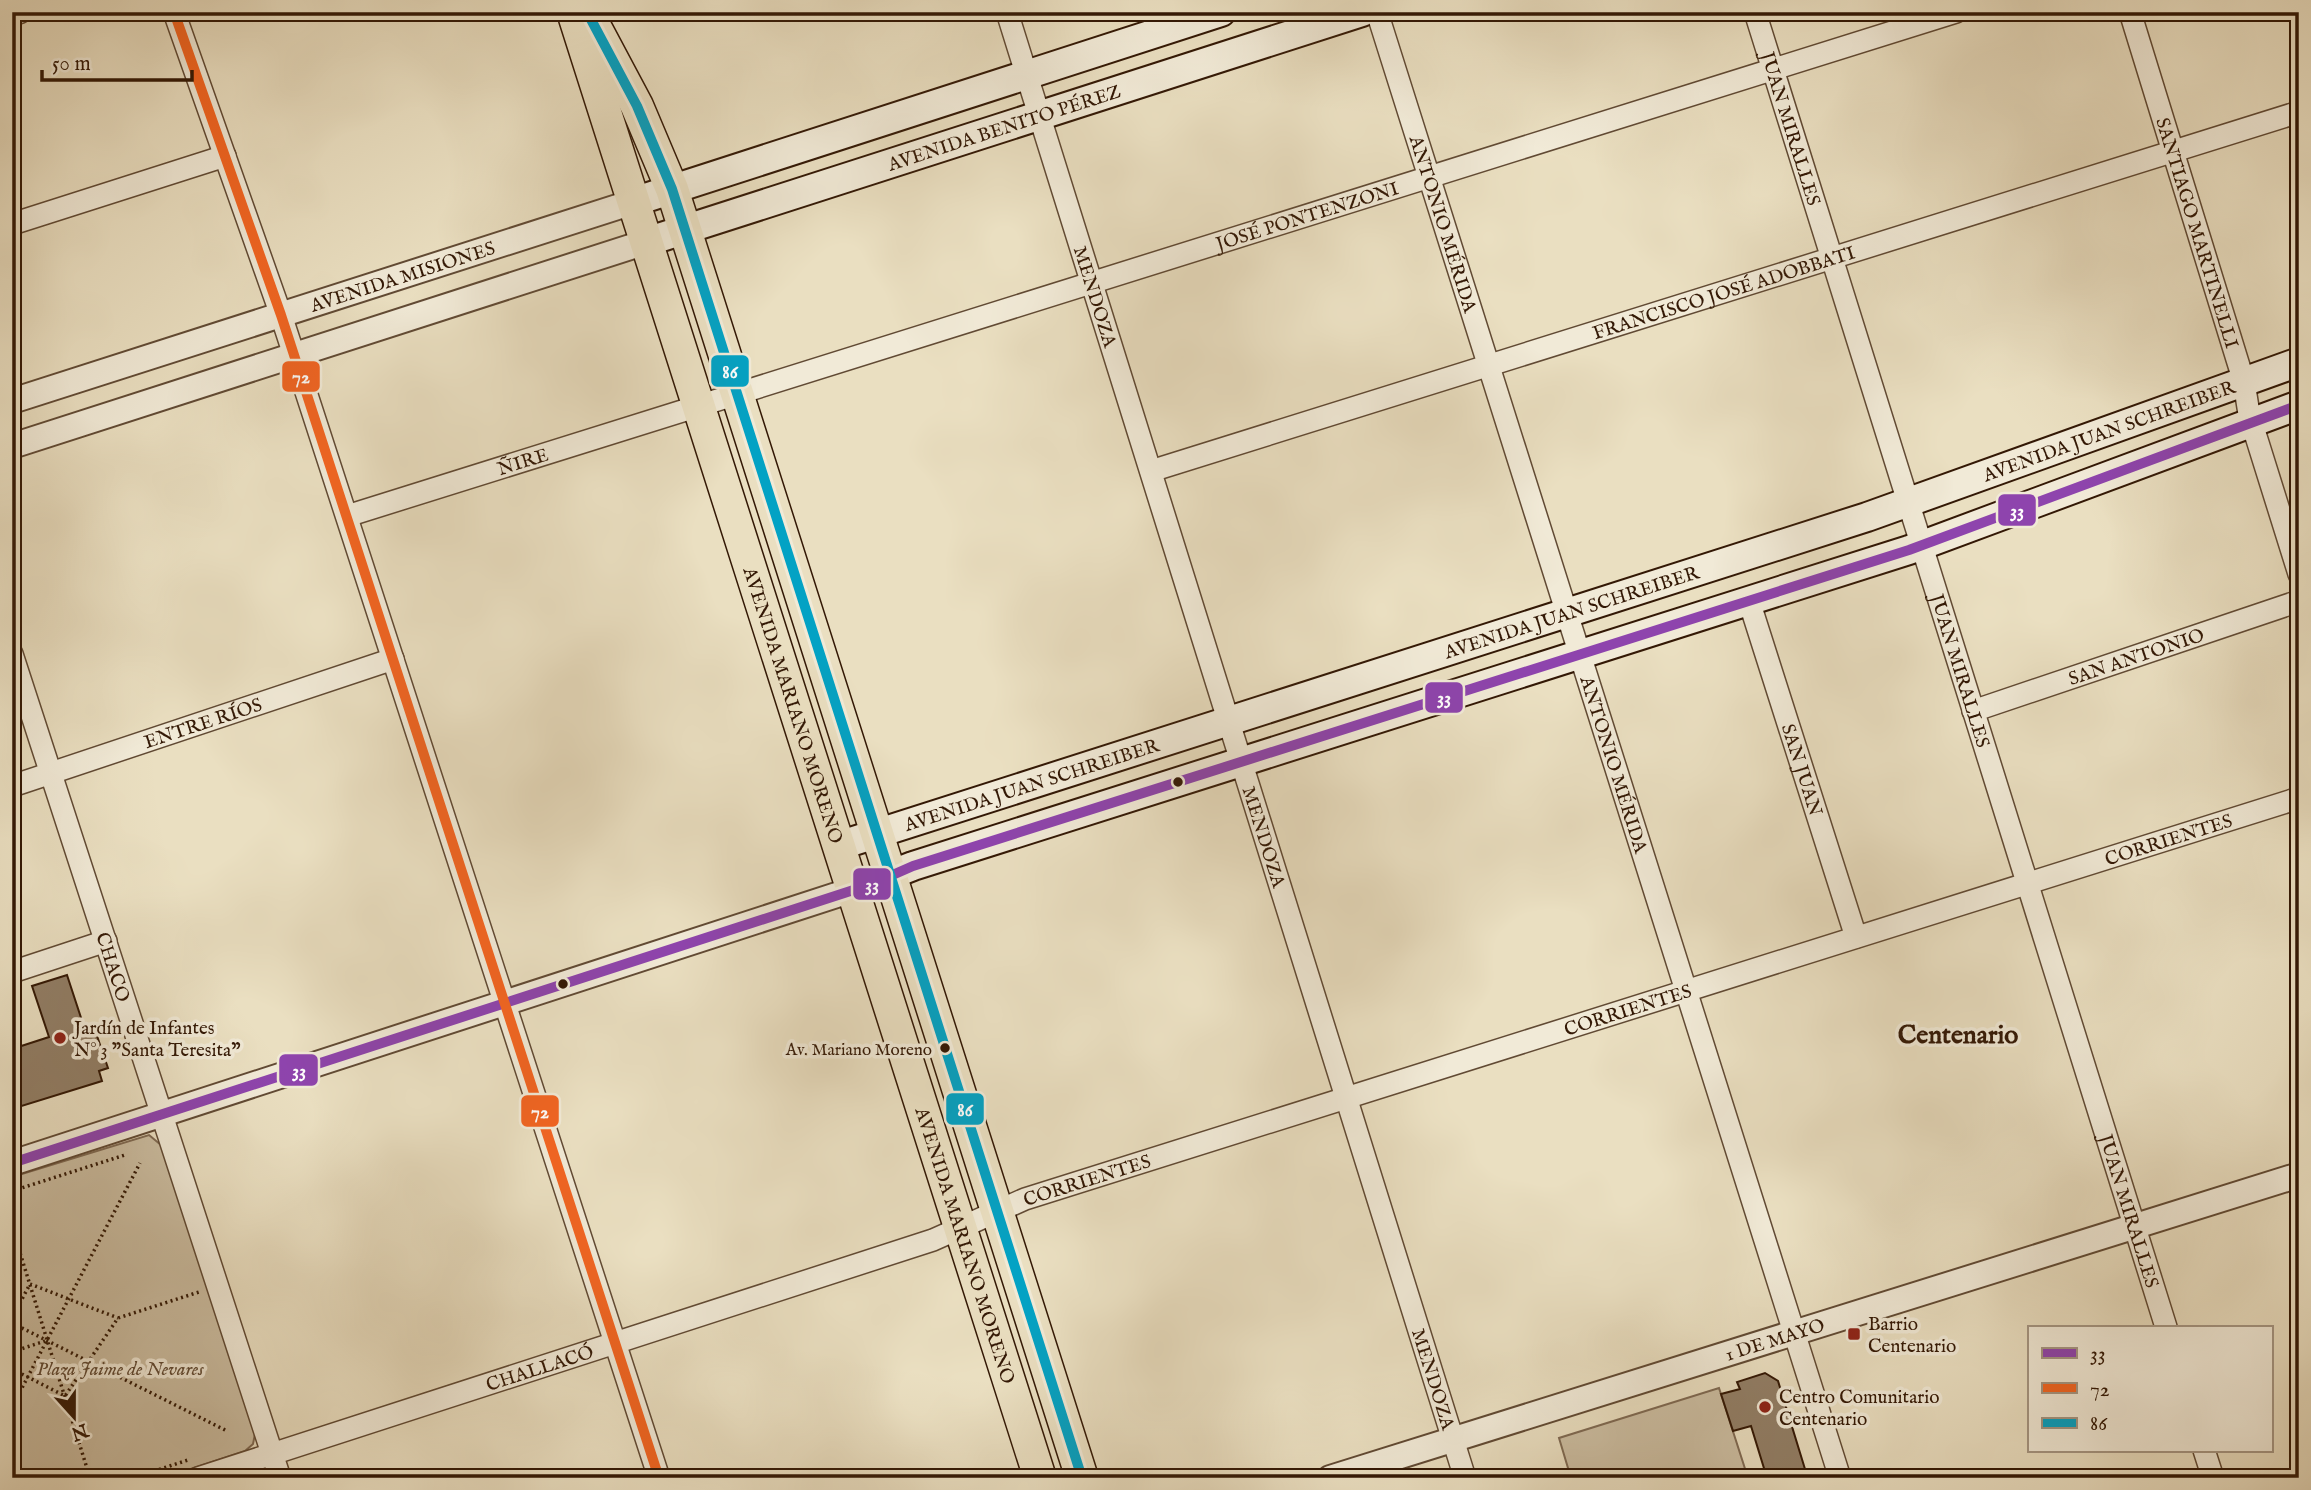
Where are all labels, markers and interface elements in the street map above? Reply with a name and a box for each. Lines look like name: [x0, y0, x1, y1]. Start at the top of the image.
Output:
scale bar: [42, 38, 192, 82]
street label: JUAN MIRALLES: [1754, 47, 1825, 209]
text: 50 m: [52, 51, 91, 78]
street label: AVENIDA BENITO PÉREZ: [884, 80, 1124, 178]
street label: SANTIAGO MARTINELLI: [2149, 115, 2243, 352]
street label: ANTONIO MÉRIDA: [1402, 132, 1481, 317]
street label: JOSÉ PONTENZONI: [1211, 177, 1402, 258]
street label: AVENIDA MISIONES: [307, 237, 499, 319]
street label: FRANCISCO JOSÉ ADOBBATI: [1590, 242, 1859, 346]
street label: MENDOZA: [1067, 243, 1121, 352]
line badge: 86: [710, 354, 750, 388]
line badge: 72: [281, 360, 321, 393]
text: 86: [722, 361, 739, 385]
text: 72: [292, 366, 310, 390]
street label: AVENIDA JUAN SCHREIBER: [1979, 376, 2239, 489]
street label: ÑIRE: [494, 444, 552, 482]
line badge: 33: [1997, 493, 2037, 527]
text: 33: [2010, 500, 2024, 524]
street label: AVENIDA JUAN SCHREIBER: [1441, 561, 1703, 666]
street label: AVENIDA MARIANO MORENO: [736, 563, 847, 847]
street label: JUAN MIRALLES: [1923, 589, 1994, 751]
street label: SAN ANTONIO: [2065, 624, 2208, 692]
street label: ANTONIO MÉRIDA: [1573, 673, 1652, 858]
line badge: 33: [1424, 681, 1464, 714]
text: 33: [1437, 687, 1451, 711]
street label: ENTRE RÍOS: [141, 693, 265, 755]
street label: SAN JUAN: [1775, 721, 1827, 819]
street label: AVENIDA JUAN SCHREIBER: [901, 734, 1163, 838]
unlabelled marker: [1171, 775, 1185, 789]
street label: MENDOZA: [1236, 784, 1290, 892]
street label: CORRIENTES: [2102, 810, 2236, 872]
line badge: 33: [852, 867, 892, 901]
text: 33: [865, 874, 879, 898]
street label: CHACO: [89, 930, 134, 1006]
unlabelled marker: [556, 977, 570, 991]
street label: CORRIENTES: [1561, 980, 1695, 1043]
place label: Jardín de Infantes N° 3 "Santa Teresita": [72, 1017, 241, 1063]
district label: Centenario: [1898, 1019, 2018, 1052]
marker: Jardín de Infantes N° 3 "Santa Teresita": [52, 1030, 68, 1046]
place label: Av. Mariano Moreno: [785, 1040, 932, 1061]
marker: Av. Mariano Moreno: [938, 1041, 952, 1055]
line badge: 33: [278, 1053, 319, 1087]
text: 33: [292, 1060, 306, 1084]
line badge: 86: [945, 1092, 985, 1126]
line badge: 72: [520, 1094, 560, 1128]
text: 86: [957, 1099, 974, 1123]
text: 72: [531, 1101, 549, 1125]
street label: AVENIDA MARIANO MORENO: [908, 1104, 1019, 1387]
street label: JUAN MIRALLES: [2092, 1130, 2163, 1291]
street label: CORRIENTES: [1021, 1150, 1154, 1213]
place label: Barrio Centenario: [1868, 1313, 1956, 1359]
street label: 1 DE MAYO: [1723, 1314, 1828, 1368]
street label: MENDOZA: [1405, 1326, 1460, 1434]
marker: Barrio Centenario: [1846, 1326, 1862, 1342]
legend: [2028, 1326, 2272, 1452]
street label: CHALLACÓ: [483, 1340, 597, 1398]
text: 33: [2090, 1341, 2106, 1368]
park label: Plaza Jaime de Nevares: [36, 1358, 204, 1382]
text: 72: [2090, 1377, 2110, 1404]
north arrow: [38, 1382, 108, 1452]
place label: Centro Comunitario Centenario: [1779, 1386, 1940, 1432]
marker: Centro Comunitario Centenario: [1757, 1399, 1773, 1415]
text: 86: [2090, 1411, 2108, 1438]
text: N: [67, 1416, 92, 1445]

